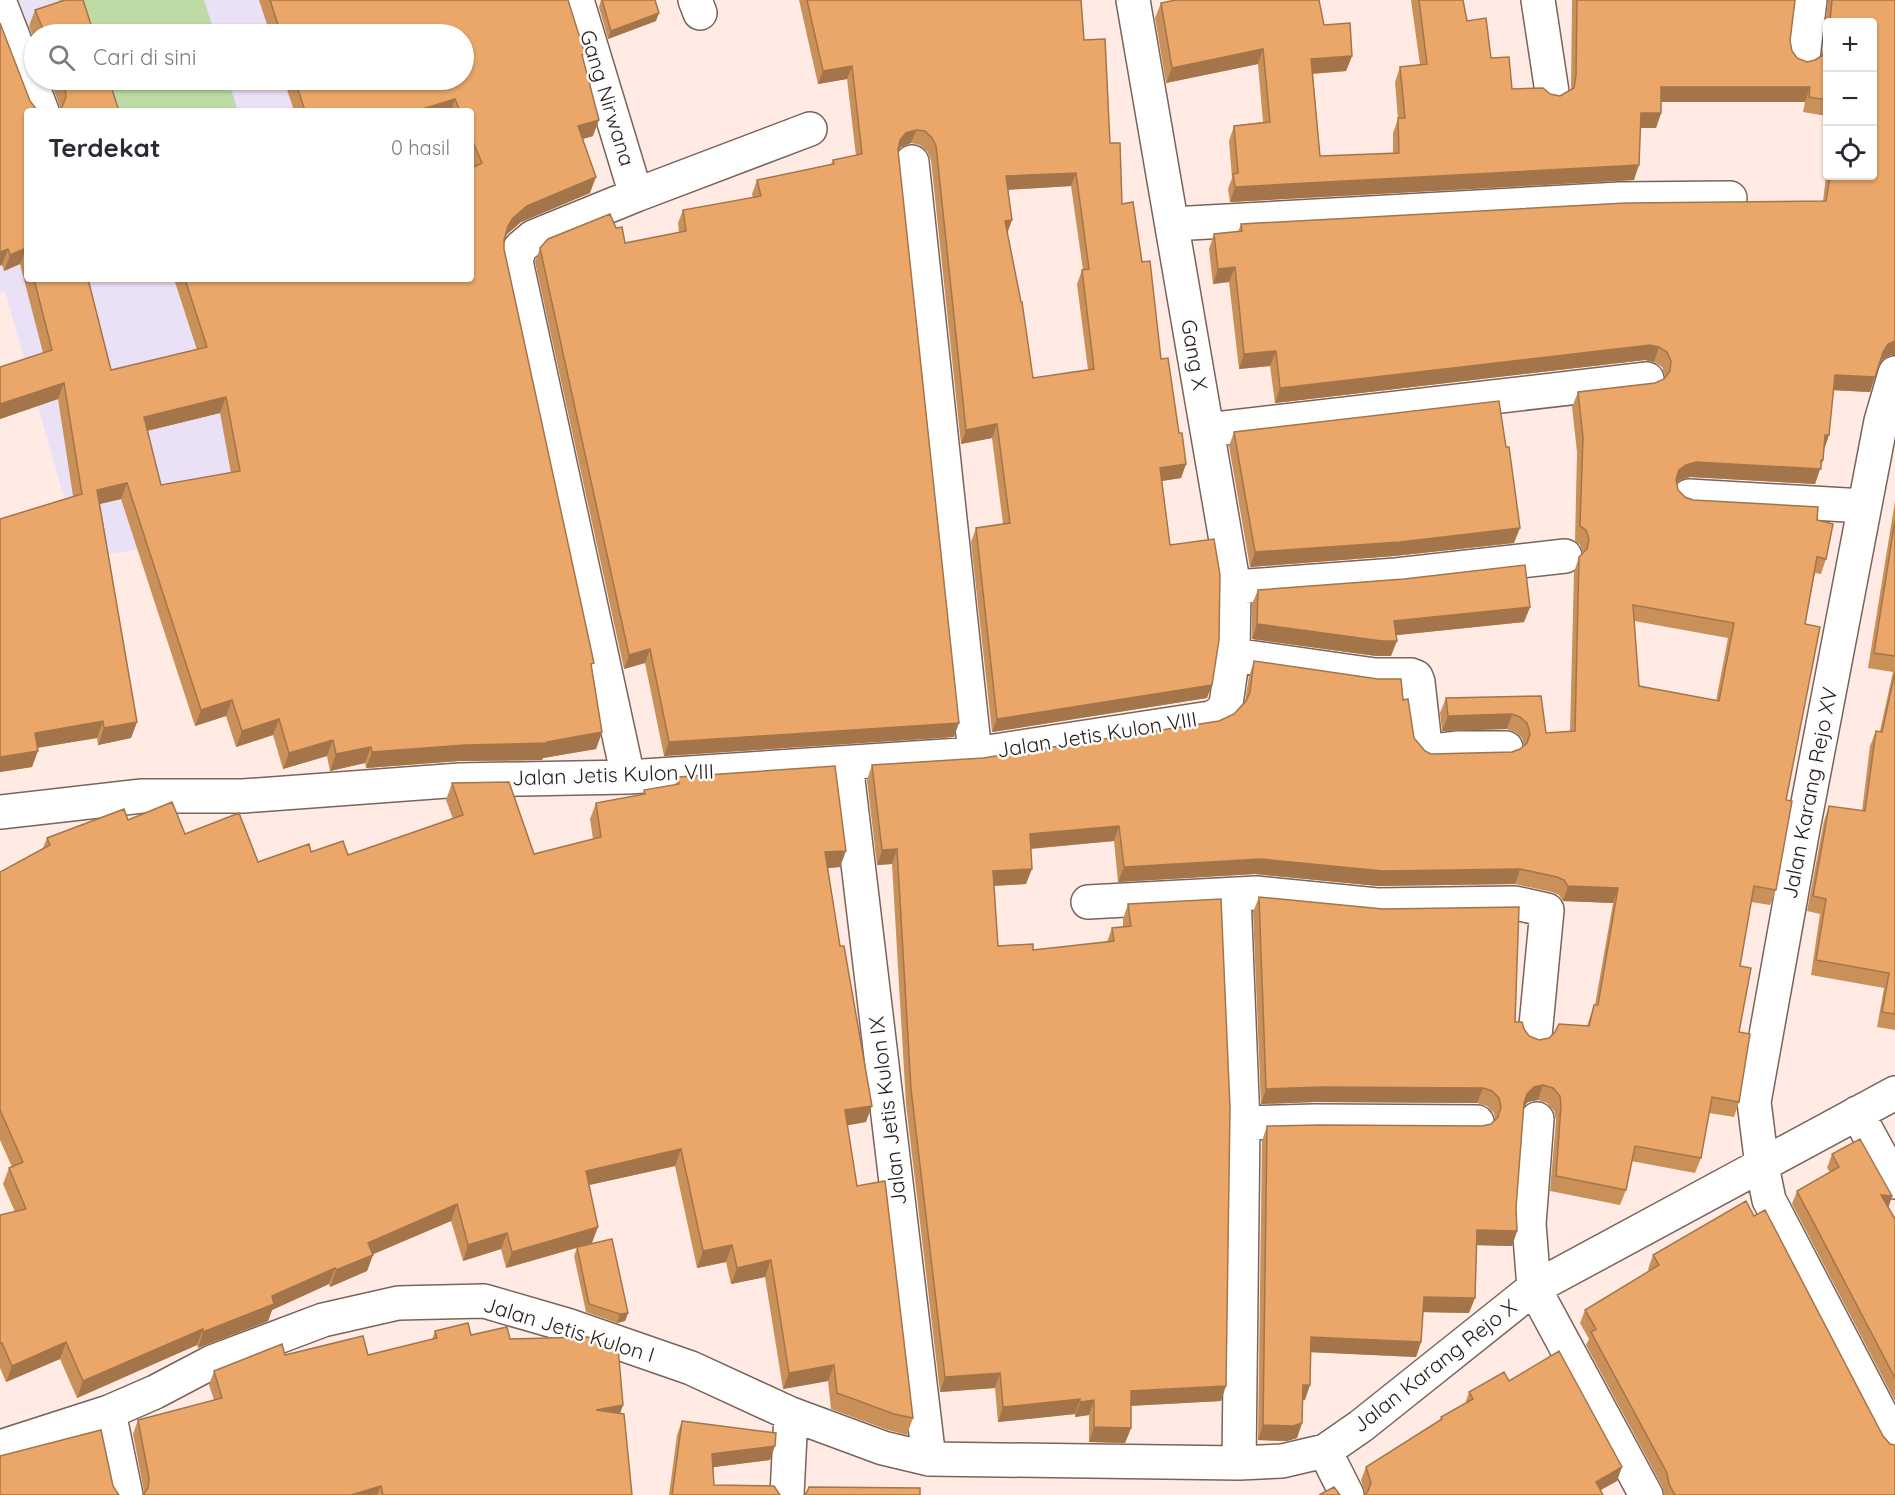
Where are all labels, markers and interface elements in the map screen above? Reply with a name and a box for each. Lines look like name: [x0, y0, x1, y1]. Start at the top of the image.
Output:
map controls: [1823, 18, 1877, 180]
button: +: [1823, 18, 1877, 72]
search box: [24, 24, 474, 90]
street label: Gang Nirwana: [575, 26, 641, 169]
icon: search: [45, 41, 78, 74]
text: Cari di sini: [93, 43, 196, 71]
button: −: [1823, 72, 1877, 126]
button: locate: [1823, 126, 1877, 180]
text: Terdekat: [48, 131, 161, 164]
text: 0 hasil: [391, 135, 450, 160]
street label: Gang X: [1176, 317, 1214, 392]
street label: Jalan Karang Rejo XV: [1776, 685, 1842, 901]
street label: Jalan Jetis Kulon VIII: [995, 705, 1199, 763]
street label: Jalan Jetis Kulon VIII: [512, 757, 714, 791]
street label: Jalan Jetis Kulon IX: [862, 1015, 912, 1207]
street label: Jalan Jetis Kulon I: [481, 1291, 658, 1367]
street label: Jalan Karang Rejo X: [1347, 1293, 1522, 1437]

